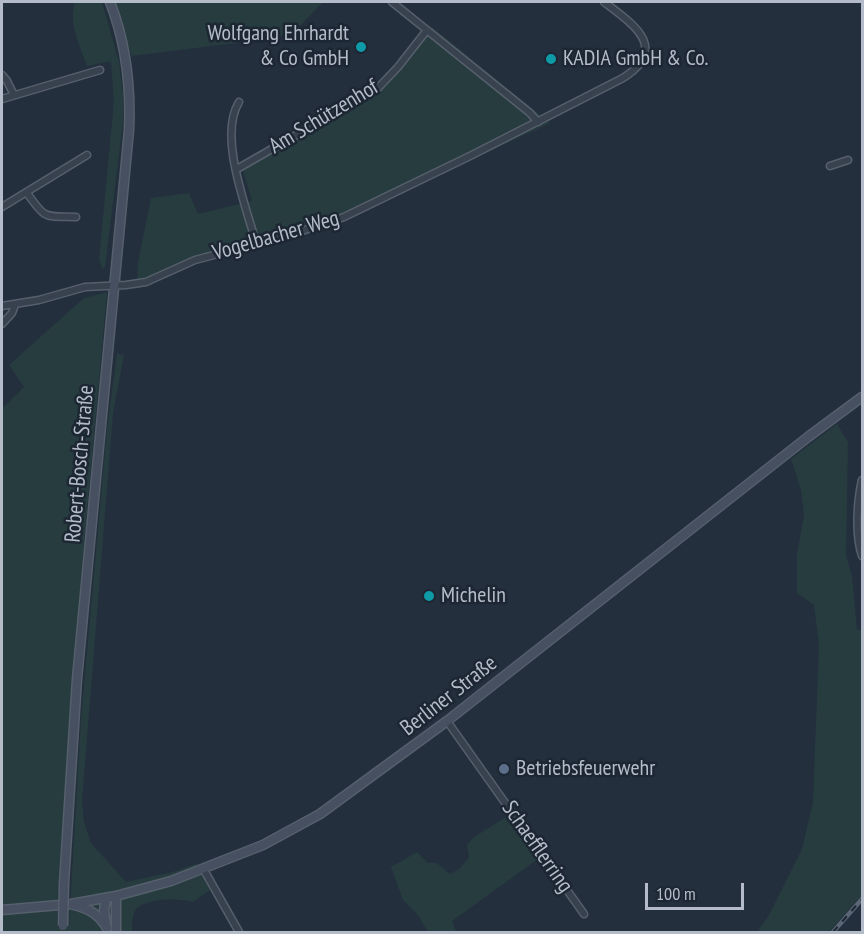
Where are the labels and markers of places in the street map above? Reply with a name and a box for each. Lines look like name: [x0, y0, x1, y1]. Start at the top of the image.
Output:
place label: Wolfgang Ehrhardt & Co GmbH: [208, 21, 349, 72]
marker: Wolfgang Ehrhardt & Co GmbH: [354, 40, 368, 54]
place label: KADIA GmbH & Co.: [563, 46, 709, 72]
marker: KADIA GmbH & Co.: [544, 52, 558, 66]
place label: Michelin: [441, 583, 506, 609]
marker: Michelin: [422, 589, 436, 603]
place label: Betriebsfeuerwehr: [516, 756, 655, 782]
marker: Betriebsfeuerwehr: [497, 762, 511, 776]

